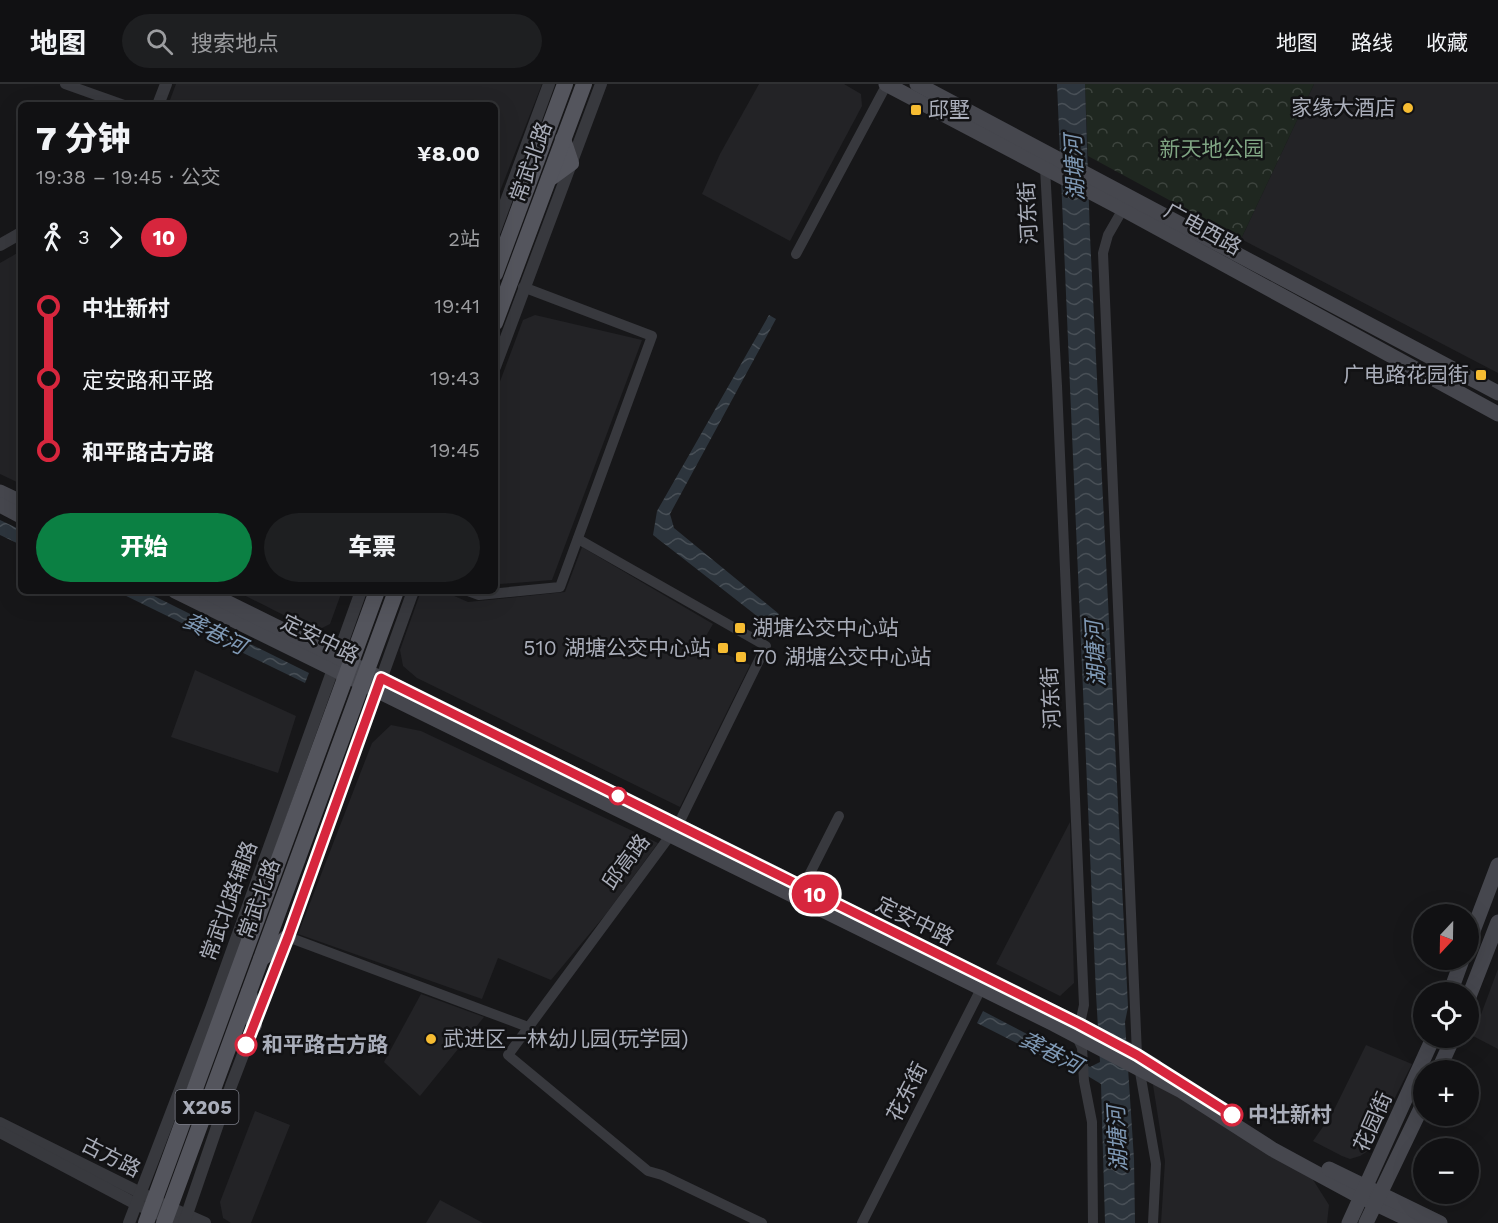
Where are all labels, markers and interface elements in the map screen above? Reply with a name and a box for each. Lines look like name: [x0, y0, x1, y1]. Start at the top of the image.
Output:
search box: [122, 14, 542, 68]
icon: search: [143, 25, 176, 58]
text: 地图: [30, 27, 86, 60]
text: 地图: [1276, 30, 1318, 55]
text: 路线: [1351, 30, 1393, 55]
text: 收藏: [1426, 30, 1468, 55]
text: 搜索地点: [191, 31, 279, 56]
place label: 家缘大酒店: [1291, 95, 1396, 120]
place label: 邱墅: [928, 97, 970, 122]
marker: 家缘大酒店: [1401, 101, 1415, 115]
marker: 邱墅: [909, 103, 923, 117]
street label: 常武北路: [504, 118, 557, 206]
text: 7 分钟: [36, 119, 131, 158]
water label: 湖塘河: [1060, 130, 1089, 202]
park label: 新天地公园: [1160, 136, 1265, 161]
text: ¥8.00: [417, 141, 480, 166]
text: 19:38 – 19:45 · 公交: [36, 165, 221, 189]
street label: 河东街: [1013, 181, 1042, 245]
street label: 广电西路: [1160, 197, 1246, 260]
icon: walk: [36, 221, 69, 254]
icon: forward: [99, 221, 132, 254]
text: 3: [78, 225, 90, 249]
text: 10: [153, 225, 175, 250]
text: 2站: [448, 227, 480, 251]
text: 19:41: [434, 294, 480, 318]
text: 中壮新村: [82, 296, 170, 321]
place label: 广电路花园街: [1343, 362, 1469, 387]
text: 19:43: [430, 366, 480, 390]
text: 定安路和平路: [82, 368, 214, 393]
marker: 广电路花园街: [1474, 368, 1488, 382]
text: 19:45: [430, 438, 480, 462]
text: 和平路古方路: [82, 440, 214, 465]
button: 开始: [36, 513, 252, 582]
button: 车票: [264, 513, 480, 582]
water label: 龚巷河: [180, 608, 254, 661]
street label: 定安中路: [277, 609, 363, 668]
place label: 湖塘公交中心站: [752, 615, 899, 640]
water label: 湖塘河: [1081, 616, 1110, 688]
marker: 湖塘公交中心站: [733, 621, 747, 635]
place label: 510 湖塘公交中心站: [523, 635, 711, 660]
marker: 510 湖塘公交中心站: [716, 641, 730, 655]
place label: 70 湖塘公交中心站: [753, 644, 932, 669]
marker: 70 湖塘公交中心站: [734, 650, 748, 664]
street label: 河东街: [1036, 666, 1065, 730]
unlabelled marker: [609, 787, 627, 805]
street label: 邱高路: [597, 829, 655, 894]
street label: 常武北路辅路: [195, 837, 262, 964]
street label: 常武北路: [232, 855, 285, 943]
line badge: 10: [788, 874, 842, 914]
text: 10: [804, 882, 826, 907]
street label: 定安中路: [872, 891, 958, 950]
north arrow: [1413, 904, 1479, 970]
map controls: [1413, 904, 1479, 1204]
button: locate: [1413, 982, 1479, 1048]
place label: 武进区一林幼儿园(玩学园): [443, 1026, 689, 1051]
water label: 龚巷河: [1016, 1026, 1089, 1080]
place label: 和平路古方路: [262, 1032, 388, 1057]
marker: 武进区一林幼儿园(玩学园): [424, 1032, 438, 1046]
marker: 和平路古方路: [235, 1034, 257, 1056]
street label: 花东街: [881, 1058, 932, 1126]
button: +: [1413, 1060, 1479, 1126]
street label: 花园街: [1348, 1088, 1397, 1156]
road number: X205: [176, 1090, 238, 1124]
water label: 湖塘河: [1103, 1101, 1132, 1173]
place label: 中壮新村: [1248, 1102, 1332, 1127]
marker: 中壮新村: [1221, 1104, 1243, 1126]
street label: 古方路: [77, 1131, 145, 1182]
button: −: [1413, 1138, 1479, 1204]

